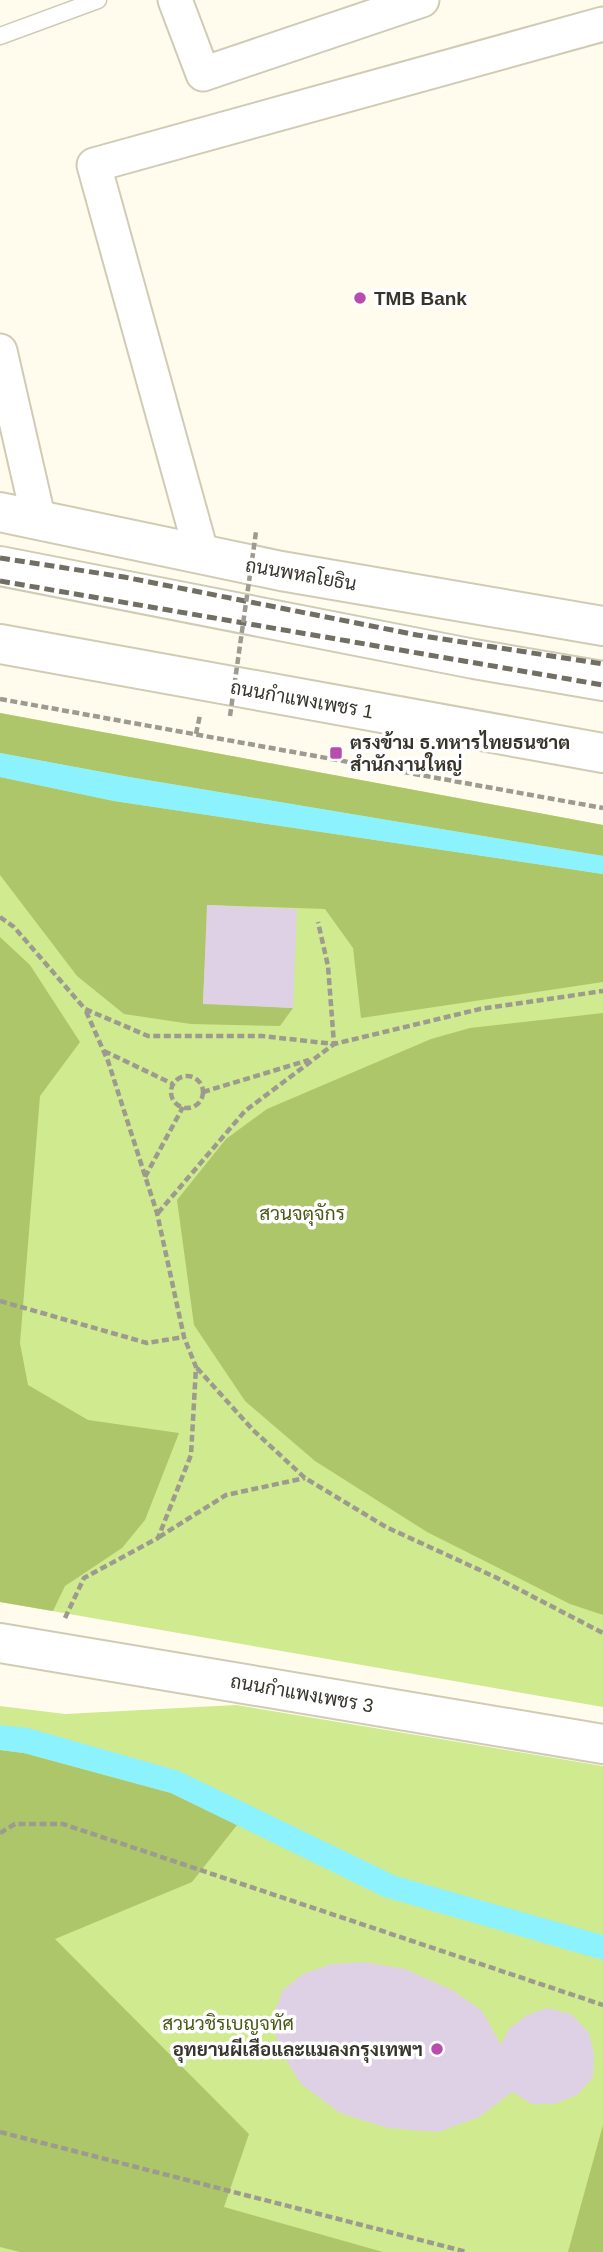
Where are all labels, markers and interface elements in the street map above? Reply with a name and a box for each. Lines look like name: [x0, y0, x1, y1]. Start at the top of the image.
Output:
place label: TMB Bank: [374, 288, 467, 309]
marker: TMB Bank: [352, 290, 368, 306]
street label: ถนนพหลโยธิน: [244, 552, 358, 595]
street label: ถนนกำแพงเพชร 1: [229, 677, 375, 722]
place label: ตรงข้าม ธ.ทหารไทยธนชาต สำนักงานใหญ่: [350, 730, 570, 776]
marker: ตรงข้าม ธ.ทหารไทยธนชาต สำนักงานใหญ่: [328, 745, 344, 761]
park label: สวนจตุจักร: [259, 1203, 345, 1226]
street label: ถนนกำแพงเพชร 3: [229, 1671, 375, 1716]
park label: สวนวชิรเบญจทัศ: [162, 2013, 294, 2035]
place label: อุทยานผีเสื้อและแมลงกรุงเทพฯ: [172, 2031, 423, 2064]
marker: อุทยานผีเสื้อและแมลงกรุงเทพฯ: [429, 2041, 445, 2057]

